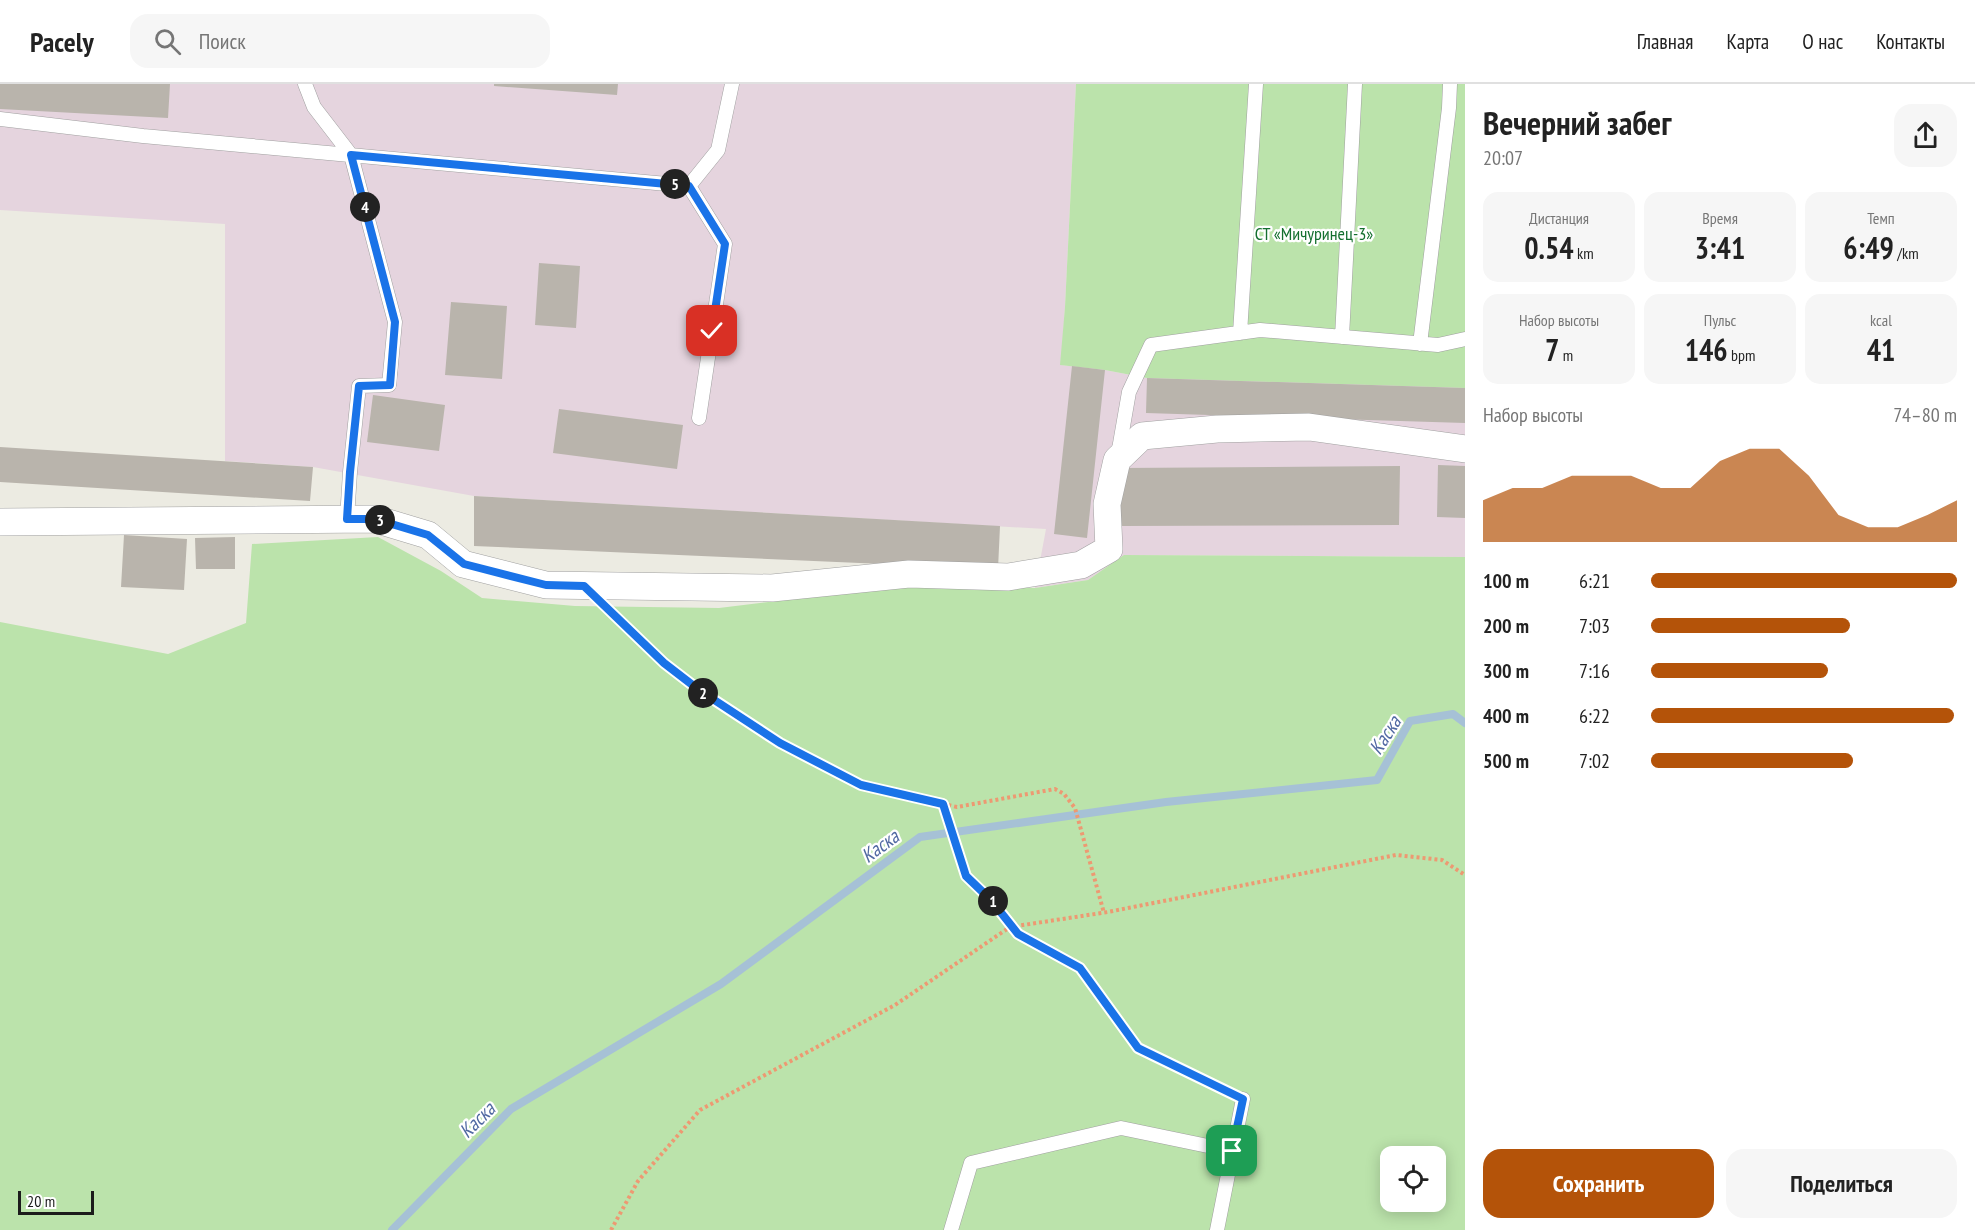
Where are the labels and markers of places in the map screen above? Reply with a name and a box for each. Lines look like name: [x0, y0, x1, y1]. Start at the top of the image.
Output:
pin: 5: [660, 169, 690, 199]
pin: 4: [350, 192, 380, 222]
pin: [686, 305, 737, 356]
pin: 3: [365, 505, 395, 535]
pin: 2: [688, 678, 718, 708]
pin: 1: [978, 886, 1008, 916]
pin: [1206, 1125, 1257, 1176]

